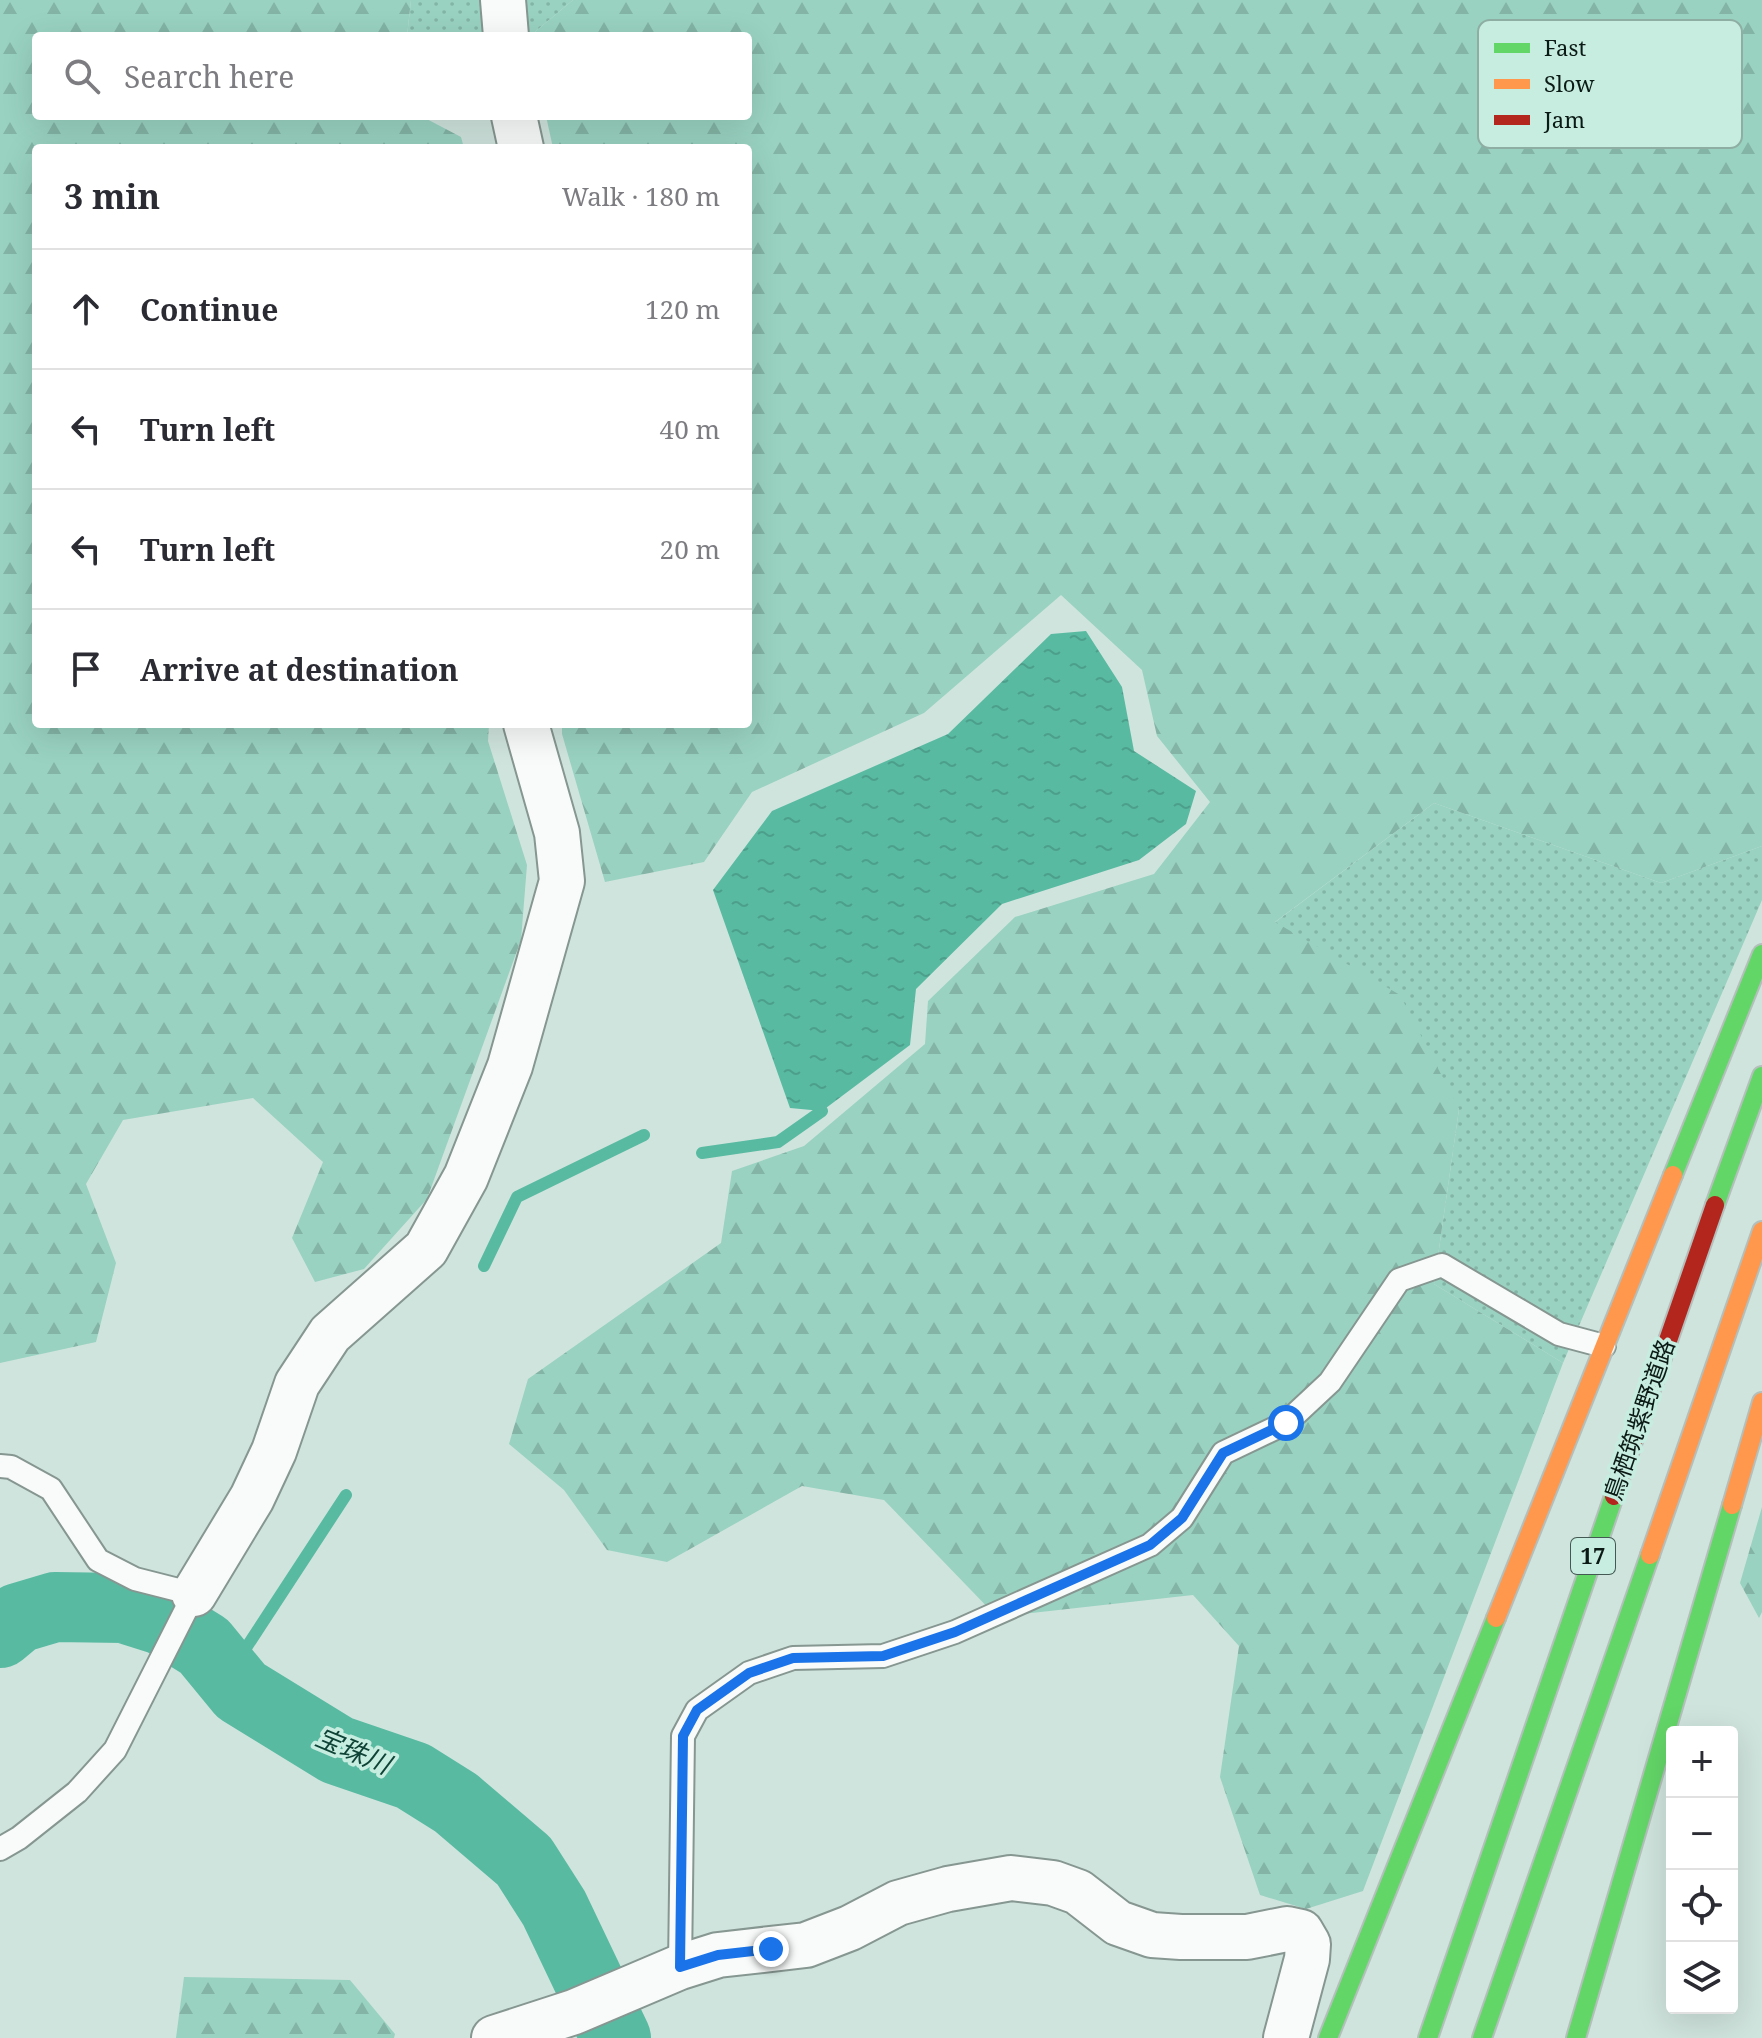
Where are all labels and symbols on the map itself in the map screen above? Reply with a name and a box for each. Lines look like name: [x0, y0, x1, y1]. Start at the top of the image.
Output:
legend: [1478, 20, 1742, 148]
text: Fast: [1544, 32, 1586, 62]
text: Slow: [1544, 68, 1594, 98]
text: Jam: [1543, 104, 1585, 134]
street label: 鳥栖筑紫野道路: [1596, 1335, 1682, 1504]
route start: [1268, 1405, 1304, 1441]
road number: 17: [1571, 1538, 1615, 1574]
water label: 宝珠川: [310, 1718, 399, 1783]
route end: [753, 1931, 789, 1967]

